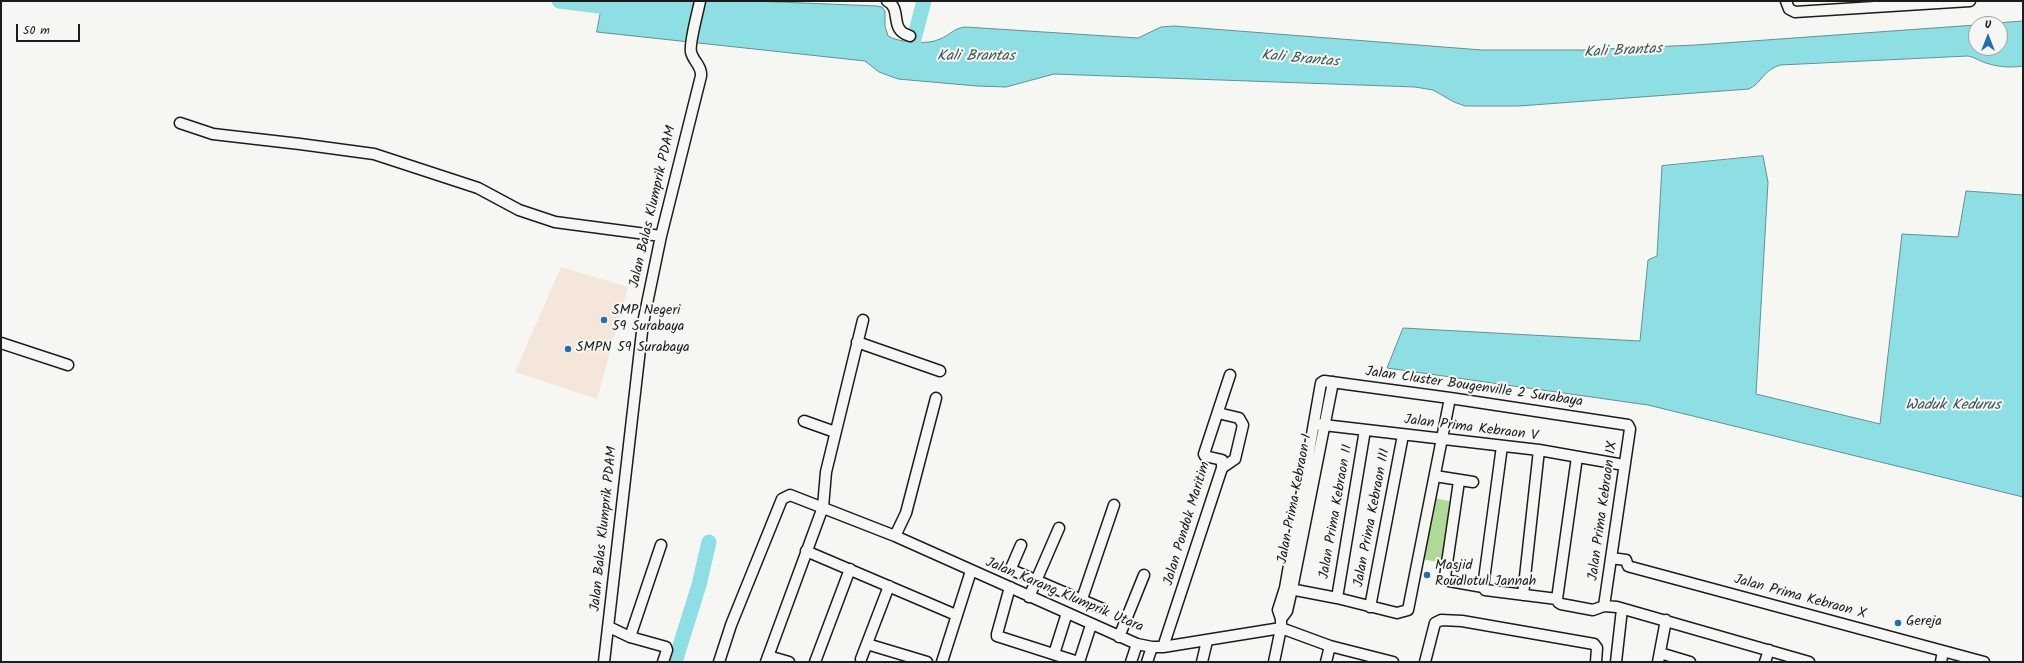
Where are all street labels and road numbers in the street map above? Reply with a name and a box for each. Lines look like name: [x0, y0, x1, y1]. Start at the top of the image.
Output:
street label: Jalan Balas Klumprik PDAM: [627, 124, 681, 290]
street label: Jalan Cluster Bougenville 2 Surabaya: [1364, 364, 1584, 412]
street label: Jalan Prima Kebraon V: [1403, 412, 1539, 446]
street label: Jalan Prima Kebraon I: [1275, 433, 1317, 565]
street label: Jalan Prima Kebraon IX: [1586, 440, 1622, 582]
street label: Jalan Prima Kebraon II: [1317, 443, 1357, 581]
street label: Jalan Balas Klumprik PDAM: [588, 446, 622, 612]
street label: Jalan Prima Kebraon III: [1351, 447, 1395, 589]
street label: Jalan Pondok Maritim: [1161, 460, 1215, 588]
street label: Jalan Karang Klumprik Utara: [983, 555, 1145, 637]
street label: Jalan Prima Kebraon X: [1732, 572, 1868, 624]

